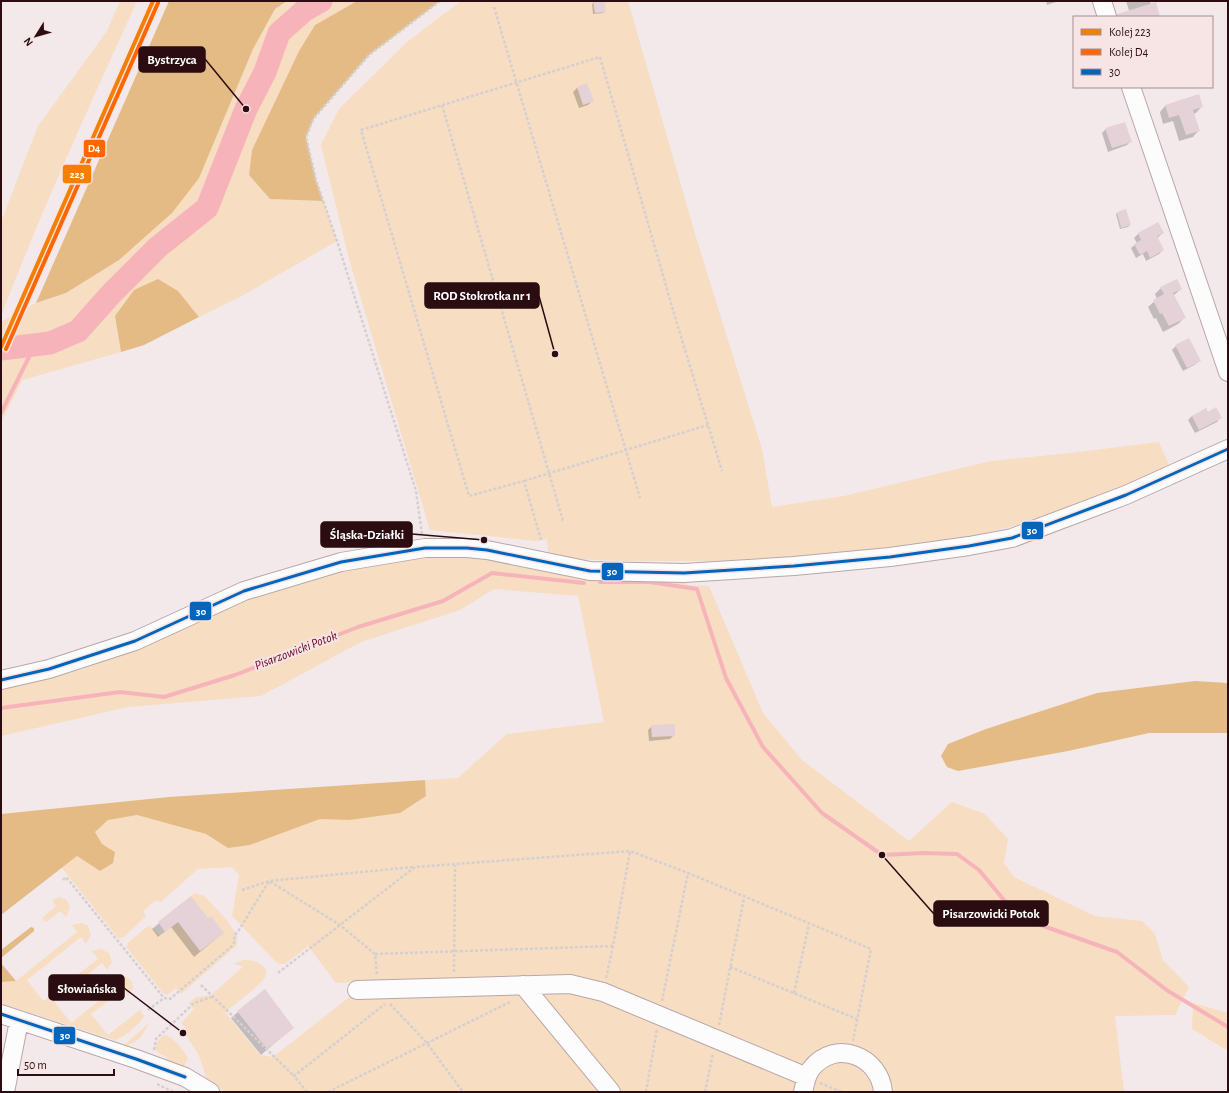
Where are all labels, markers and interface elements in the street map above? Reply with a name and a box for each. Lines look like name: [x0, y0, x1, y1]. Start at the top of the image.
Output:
north arrow: [16, 16, 56, 56]
legend: [1073, 16, 1213, 88]
text: Kolej 223: [1109, 26, 1151, 39]
text: N: [22, 35, 35, 48]
text: Kolej D4: [1109, 46, 1149, 59]
callout: Bystrzyca: [139, 47, 205, 72]
text: Bystrzyca: [147, 54, 197, 67]
text: 30: [1109, 66, 1120, 78]
line badge: D4: [83, 139, 106, 158]
text: D4: [88, 143, 101, 154]
line badge: 223: [62, 164, 92, 184]
text: 223: [69, 169, 85, 180]
callout: ROD Stokrotka nr 1: [425, 283, 539, 308]
text: ROD Stokrotka nr 1: [433, 290, 531, 303]
line badge: 30: [1021, 521, 1044, 540]
callout: Śląska-Działki: [321, 522, 412, 547]
text: 30: [1027, 525, 1037, 536]
text: Śląska-Działki: [330, 527, 404, 542]
line badge: 30: [601, 562, 624, 581]
text: 30: [607, 566, 617, 577]
line badge: 30: [189, 601, 212, 621]
text: 30: [196, 606, 206, 617]
water label: Pisarzowicki Potok: [253, 629, 339, 673]
callout: Pisarzowicki Potok: [934, 901, 1048, 926]
text: Pisarzowicki Potok: [942, 908, 1040, 921]
callout: Słowiańska: [49, 975, 124, 1000]
text: Słowiańska: [57, 983, 117, 996]
line badge: 30: [53, 1026, 76, 1045]
text: 30: [60, 1030, 70, 1041]
scale bar: [18, 1051, 114, 1077]
text: 50 m: [24, 1059, 47, 1071]

